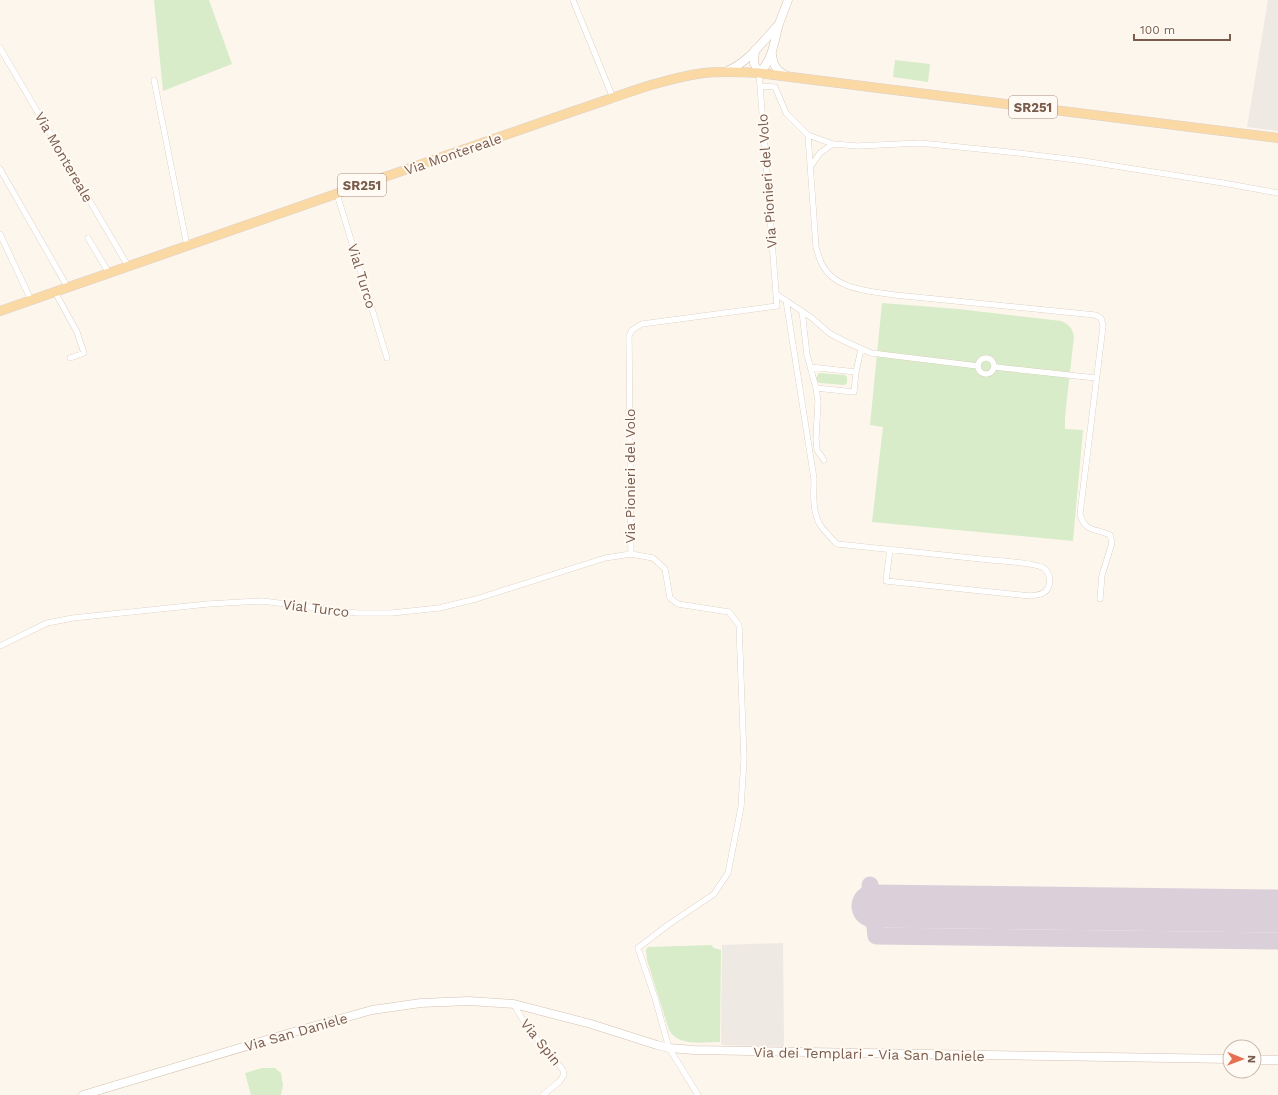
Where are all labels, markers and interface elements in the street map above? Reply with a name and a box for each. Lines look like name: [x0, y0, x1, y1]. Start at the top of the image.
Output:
scale bar: [1134, 16, 1230, 42]
text: 100 m: [1140, 23, 1175, 37]
road number: SR251: [1009, 96, 1057, 118]
street label: Via Montereale: [32, 109, 96, 205]
street label: Via Pionieri del Volo: [754, 113, 780, 249]
street label: Via Montereale: [402, 130, 504, 178]
road number: SR251: [338, 174, 386, 196]
street label: Vial Turco: [345, 242, 379, 310]
street label: Via Pionieri del Volo: [622, 409, 638, 543]
street label: Vial Turco: [282, 596, 350, 620]
street label: Via San Daniele: [243, 1010, 349, 1054]
street label: Via Spin: [517, 1015, 565, 1069]
north arrow: [1222, 1039, 1262, 1079]
street label: Via dei Templari - Via San Daniele: [753, 1044, 985, 1064]
text: N: [1245, 1055, 1258, 1063]

